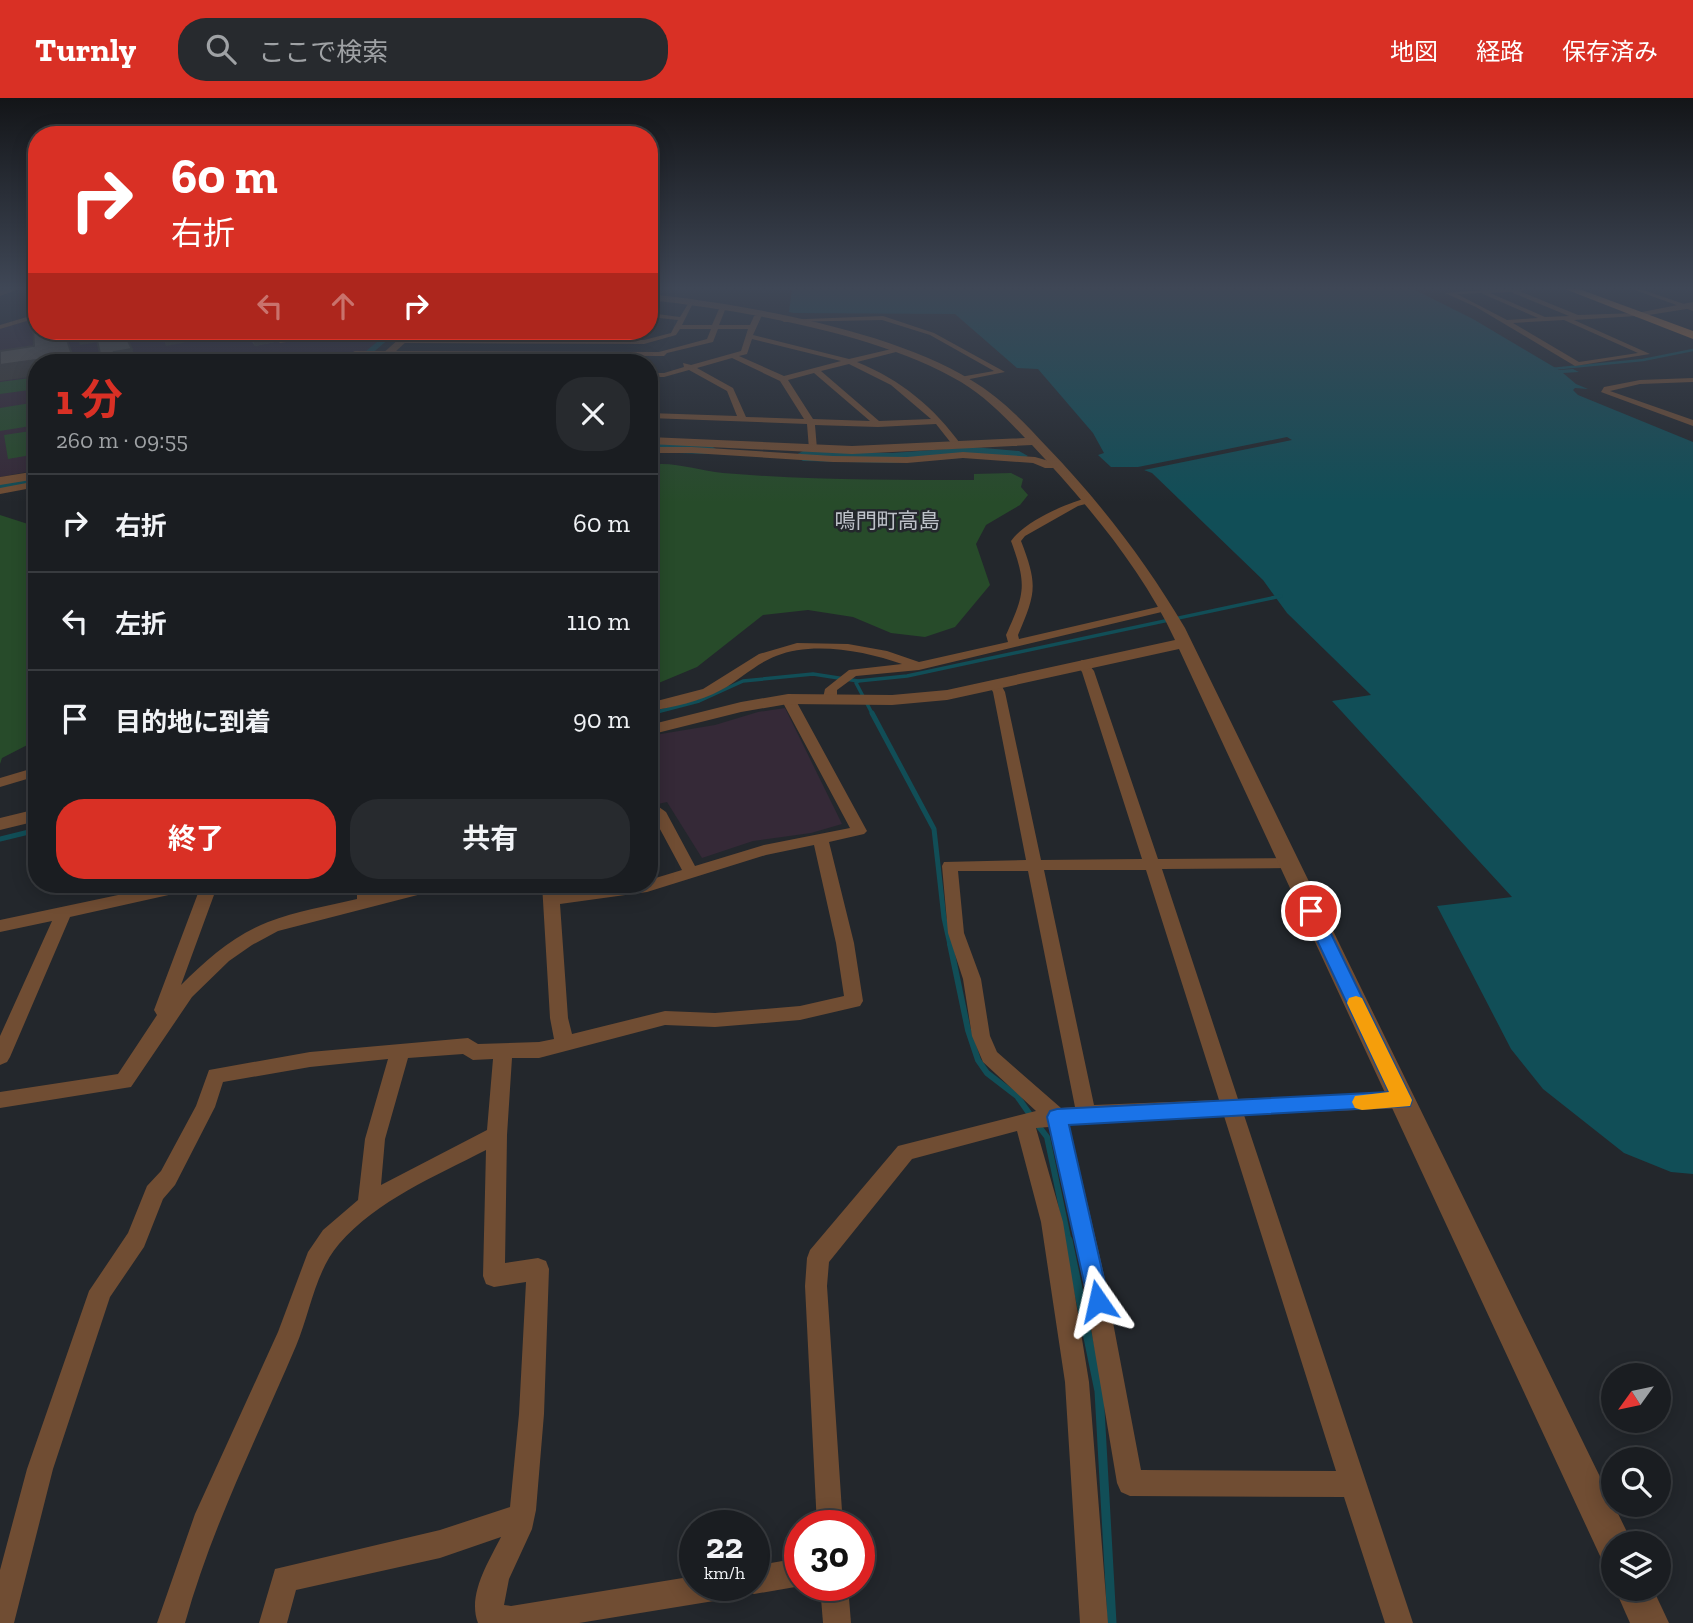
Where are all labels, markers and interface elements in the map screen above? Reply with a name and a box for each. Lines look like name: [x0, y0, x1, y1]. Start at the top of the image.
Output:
search box: [178, 18, 668, 81]
text: Turnly: [35, 30, 136, 69]
icon: search: [202, 30, 240, 68]
text: ここで検索: [258, 36, 388, 68]
text: 地図: [1390, 37, 1438, 66]
text: 経路: [1476, 37, 1524, 66]
text: 保存済み: [1562, 37, 1658, 66]
text: 60 m: [171, 147, 278, 206]
icon: right: [56, 154, 147, 245]
text: 右折: [171, 214, 235, 252]
icon: left: [251, 287, 289, 325]
icon: ahead: [324, 287, 362, 325]
icon: right: [397, 287, 435, 325]
text: 1 分: [56, 374, 123, 425]
button: close: [556, 377, 630, 451]
text: 260 m · 09:55: [56, 426, 188, 454]
icon: right: [56, 504, 94, 542]
text: 60 m: [573, 507, 630, 539]
district label: 鳴門町高島: [835, 508, 940, 533]
text: 右折: [115, 510, 167, 542]
icon: left: [56, 602, 94, 640]
text: 110 m: [567, 605, 630, 637]
text: 左折: [115, 608, 167, 640]
icon: arrive: [56, 700, 94, 738]
text: 90 m: [573, 703, 630, 735]
text: 目的地に到着: [115, 706, 271, 738]
button: 終了: [56, 799, 336, 879]
button: 共有: [350, 799, 630, 879]
pin: [1281, 881, 1341, 941]
icon: arrive: [1292, 892, 1330, 930]
position arrow: [1061, 1264, 1135, 1338]
north arrow: [1601, 1363, 1671, 1433]
map controls: [1601, 1363, 1671, 1601]
button: search: [1601, 1447, 1671, 1517]
speed limit sign: 30: [784, 1510, 875, 1601]
text: 22: [706, 1525, 743, 1567]
button: layers: [1601, 1531, 1671, 1601]
text: km/h: [704, 1562, 745, 1584]

